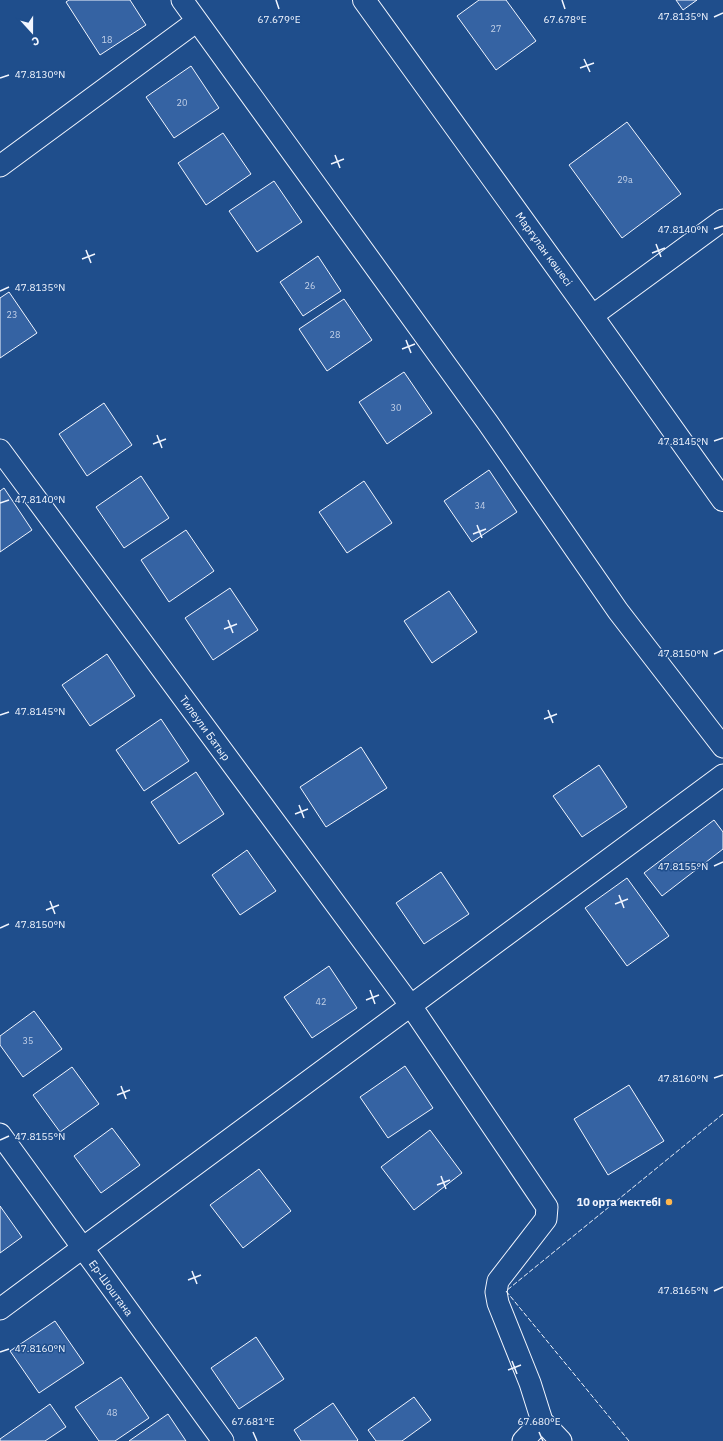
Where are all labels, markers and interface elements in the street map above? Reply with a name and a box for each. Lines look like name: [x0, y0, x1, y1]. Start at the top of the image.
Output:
text: 47.8135°N: [658, 10, 708, 23]
north arrow: [12, 12, 52, 52]
text: 67.679°E: [257, 13, 301, 26]
text: 67.678°E: [543, 13, 587, 26]
house number: 27: [491, 23, 501, 34]
text: С: [30, 34, 41, 49]
house number: 18: [102, 34, 112, 45]
text: 47.8130°N: [15, 68, 65, 81]
house number: 20: [177, 97, 187, 108]
house number: 29а: [617, 174, 633, 185]
street label: Марғұлан көшесі: [512, 209, 576, 289]
text: 47.8140°N: [658, 223, 708, 236]
house number: 26: [305, 280, 315, 291]
text: 47.8135°N: [15, 281, 65, 294]
house number: 23: [7, 309, 17, 320]
house number: 28: [330, 329, 340, 340]
house number: 30: [391, 402, 401, 413]
text: 47.8145°N: [658, 435, 708, 448]
text: 47.8140°N: [15, 493, 65, 506]
house number: 34: [475, 500, 485, 511]
text: 47.8150°N: [658, 647, 708, 660]
street label: Тилеули Батыр: [177, 693, 233, 763]
text: 47.8145°N: [15, 705, 65, 718]
text: 47.8155°N: [658, 860, 708, 873]
text: 47.8150°N: [15, 918, 65, 931]
house number: 42: [316, 996, 326, 1007]
house number: 35: [23, 1035, 33, 1046]
text: 47.8160°N: [658, 1072, 708, 1085]
text: 47.8155°N: [15, 1130, 65, 1143]
place label: 10 орта мектебі: [577, 1195, 661, 1209]
marker: 10 орта мектебі: [664, 1197, 674, 1207]
street label: Ер-Шоштана: [86, 1257, 136, 1319]
text: 47.8165°N: [658, 1284, 708, 1297]
text: 47.8160°N: [15, 1342, 65, 1355]
house number: 48: [107, 1407, 117, 1418]
text: 67.681°E: [231, 1415, 275, 1428]
text: 67.680°E: [517, 1415, 561, 1428]

